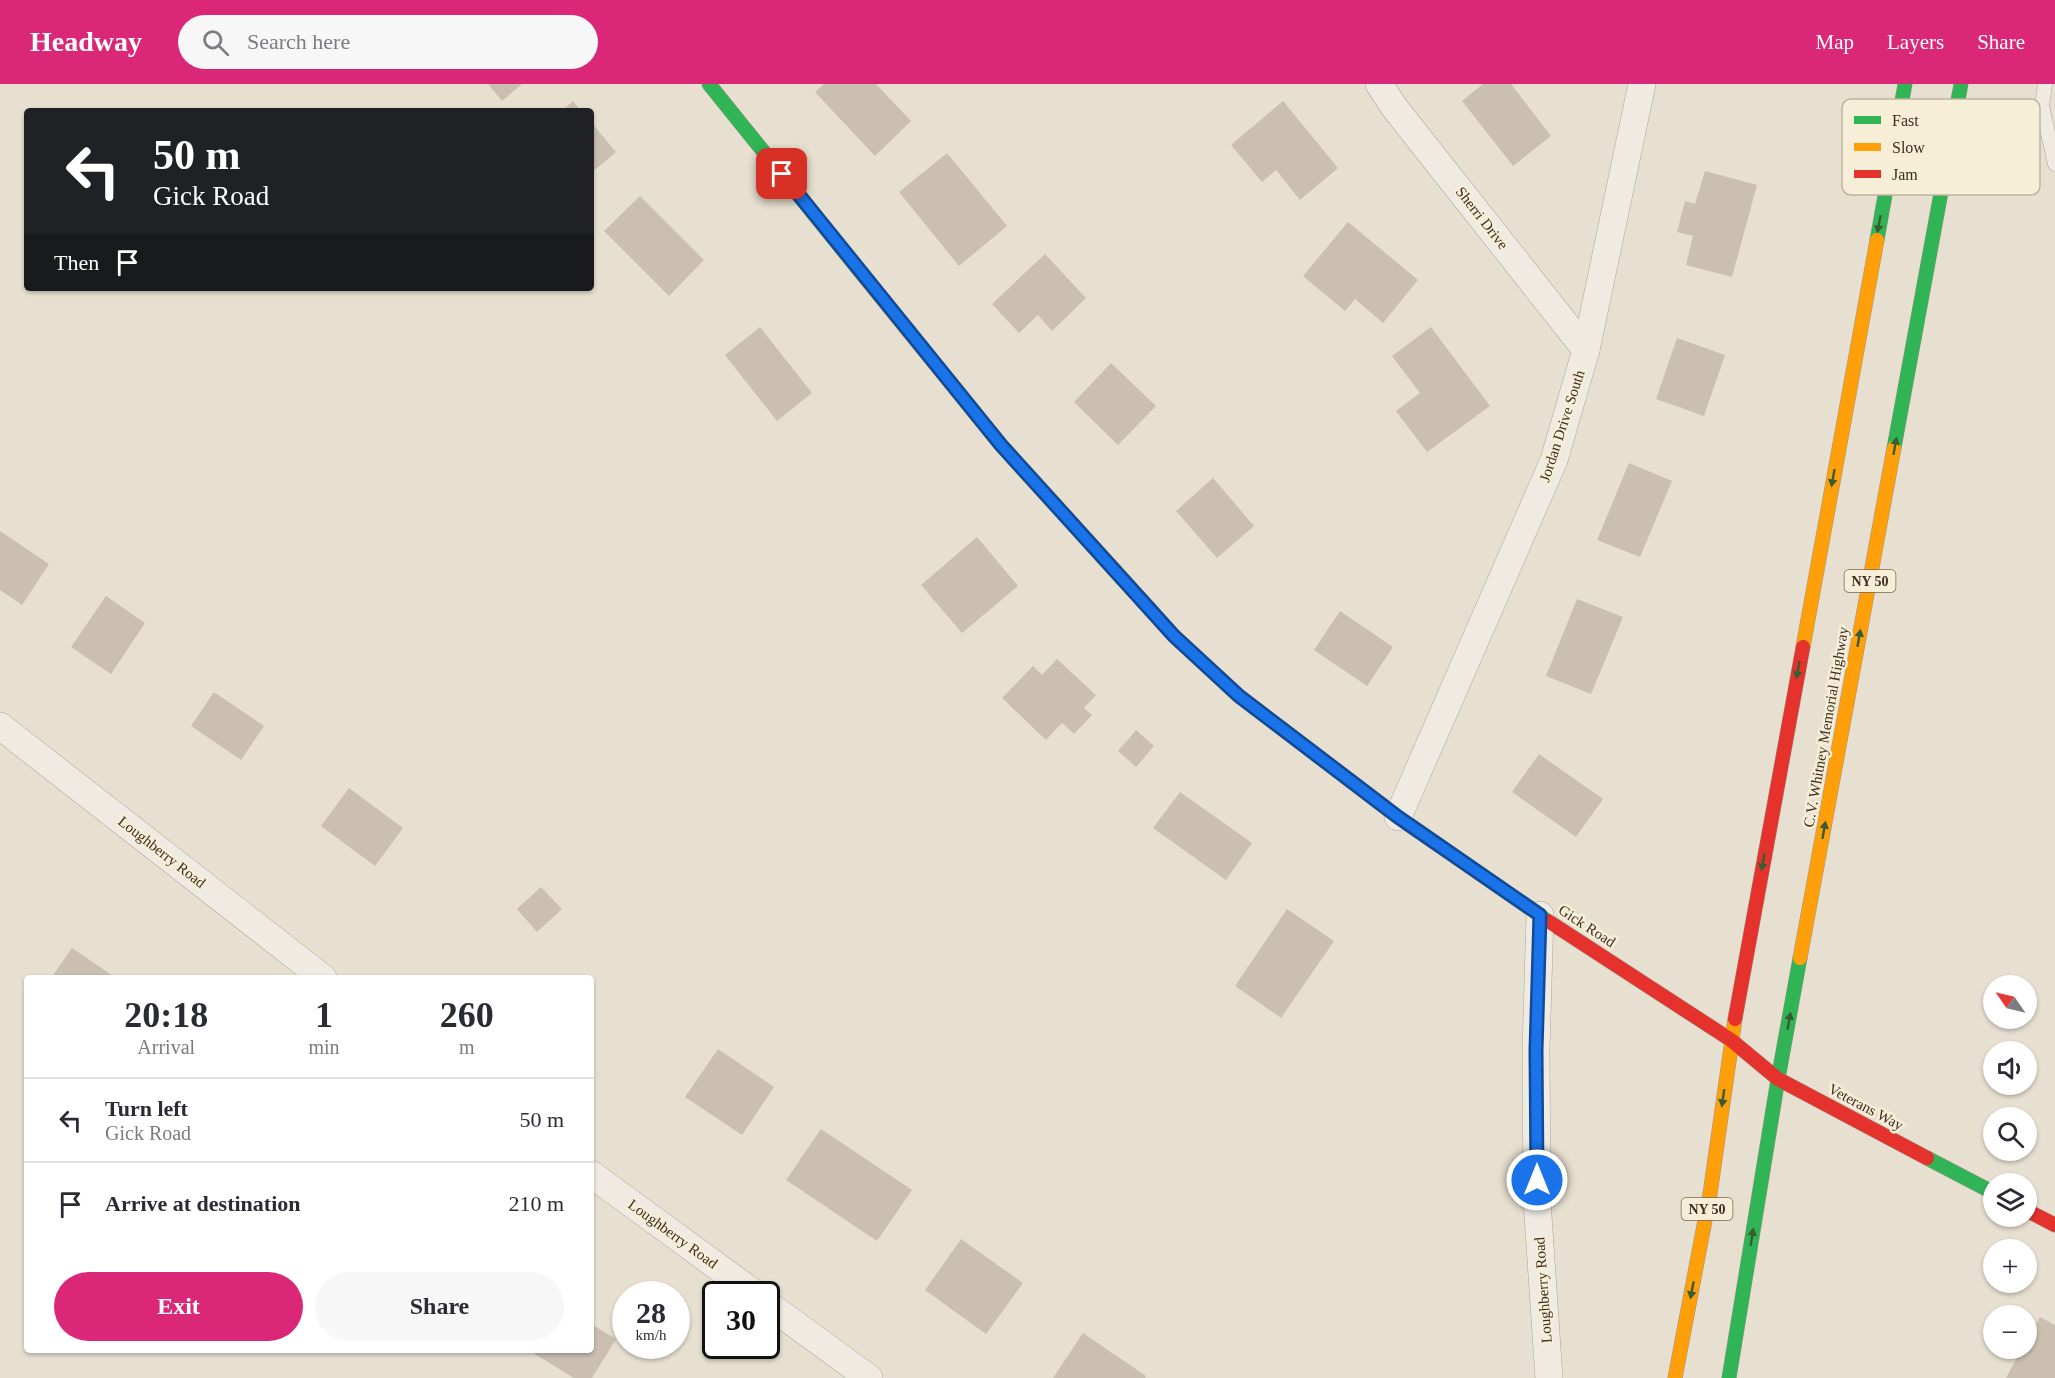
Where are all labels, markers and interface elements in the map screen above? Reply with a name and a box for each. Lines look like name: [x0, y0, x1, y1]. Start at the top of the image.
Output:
search box: [178, 15, 598, 69]
text: Headway: [30, 26, 142, 57]
icon: search: [199, 26, 232, 59]
text: Search here: [247, 29, 350, 54]
text: Map: [1816, 30, 1854, 54]
text: Layers: [1887, 30, 1944, 54]
text: Share: [1977, 30, 2025, 54]
legend: [1842, 99, 2040, 195]
text: Fast: [1892, 112, 1919, 129]
icon: left: [54, 132, 132, 210]
text: 50 m: [153, 132, 241, 178]
text: Slow: [1892, 139, 1925, 156]
pin: [756, 148, 807, 199]
icon: arrive: [765, 157, 798, 190]
text: Jam: [1892, 166, 1918, 183]
text: Gick Road: [153, 181, 269, 211]
street label: Sherri Drive: [1453, 184, 1511, 253]
one-way arrow: [1874, 215, 1883, 234]
icon: arrive: [111, 246, 144, 279]
text: Then: [54, 250, 99, 275]
street label: Jordan Drive South: [1536, 368, 1588, 484]
one-way arrow: [1891, 436, 1900, 455]
one-way arrow: [1828, 469, 1837, 488]
road number: NY 50: [1844, 570, 1896, 592]
street label: C.V. Whitney Memorial Highway: [1800, 625, 1852, 828]
one-way arrow: [1855, 628, 1864, 647]
one-way arrow: [1793, 661, 1802, 680]
street label: Loughberry Road: [115, 813, 209, 891]
one-way arrow: [1820, 820, 1829, 839]
one-way arrow: [1758, 852, 1767, 871]
street label: Gick Road: [1556, 902, 1619, 951]
north arrow: [1983, 975, 2037, 1029]
map controls: [1983, 975, 2037, 1359]
text: 20:18: [124, 995, 208, 1035]
text: 1: [315, 995, 333, 1035]
text: 260: [440, 995, 494, 1035]
one-way arrow: [1785, 1012, 1794, 1031]
text: Arrival: [137, 1036, 195, 1058]
text: min: [308, 1036, 340, 1058]
text: m: [459, 1036, 475, 1058]
button: sound: [1983, 1041, 2037, 1095]
street label: Veterans Way: [1826, 1081, 1906, 1134]
one-way arrow: [1718, 1088, 1728, 1107]
text: Turn left: [105, 1096, 188, 1121]
icon: left: [54, 1104, 87, 1137]
text: 50 m: [519, 1107, 564, 1132]
button: search: [1983, 1107, 2037, 1161]
text: Gick Road: [105, 1122, 191, 1144]
position arrow: [1505, 1148, 1569, 1212]
button: layers: [1983, 1173, 2037, 1227]
icon: arrive: [54, 1188, 87, 1221]
text: Arrive at destination: [105, 1191, 301, 1216]
text: 210 m: [508, 1191, 564, 1216]
street label: Loughberry Road: [625, 1196, 721, 1272]
road number: NY 50: [1682, 1198, 1732, 1220]
one-way arrow: [1748, 1228, 1757, 1247]
street label: Loughberry Road: [1531, 1236, 1555, 1344]
button: +: [1983, 1239, 2037, 1293]
button: Exit: [54, 1272, 303, 1341]
button: Share: [315, 1272, 564, 1341]
speed limit sign: 30: [702, 1281, 780, 1359]
one-way arrow: [1687, 1281, 1696, 1300]
text: 28: [636, 1296, 666, 1329]
button: −: [1983, 1305, 2037, 1359]
text: km/h: [636, 1327, 666, 1343]

